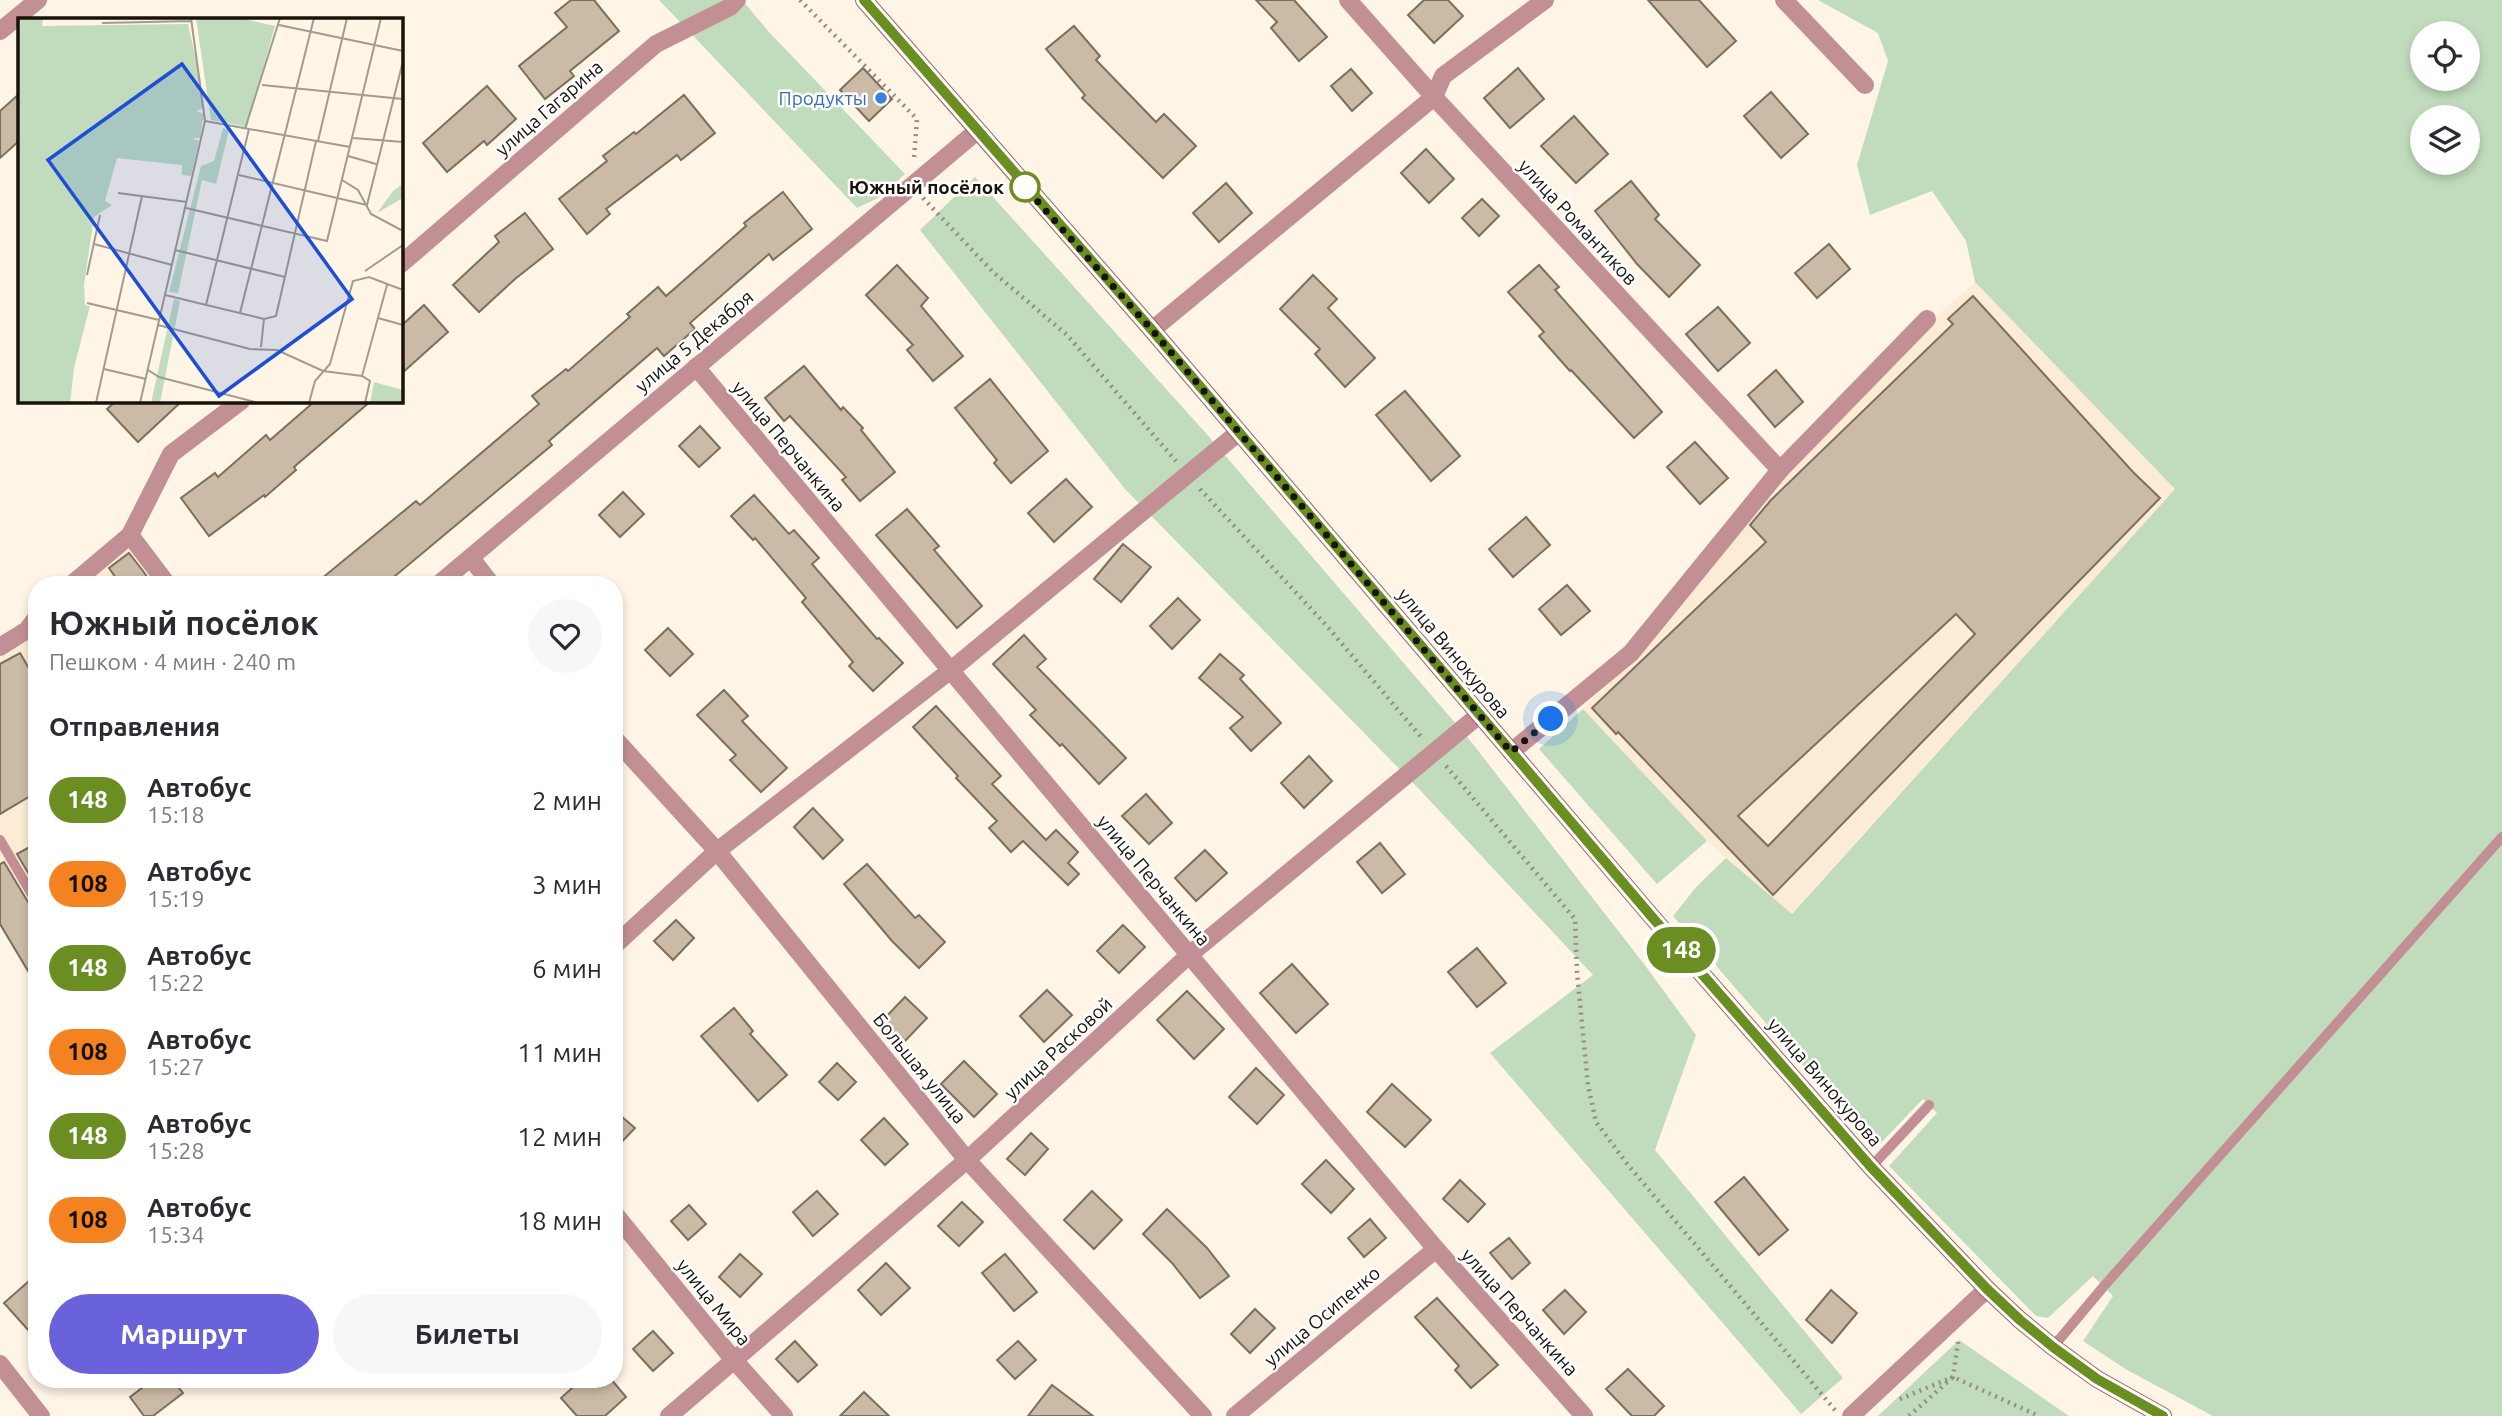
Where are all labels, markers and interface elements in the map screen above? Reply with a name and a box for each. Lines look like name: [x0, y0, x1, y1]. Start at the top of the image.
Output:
inset map: [18, 18, 402, 402]
map controls: [2410, 21, 2480, 175]
button: locate: [2410, 21, 2480, 91]
street label: улица Гагарина: [491, 56, 607, 160]
place label: Продукты: [779, 87, 867, 109]
marker: Продукты: [873, 90, 889, 106]
button: layers: [2410, 105, 2480, 175]
street label: улица Романтиков: [1514, 155, 1642, 289]
marker: Южный посёлок: [1010, 172, 1040, 202]
place label: Южный посёлок: [849, 176, 1004, 198]
street label: улица 5 Декабря: [631, 285, 757, 397]
street label: улица Перчанкина: [728, 376, 850, 516]
street label: улица Винокурова: [1393, 583, 1515, 723]
button: heart: [528, 599, 602, 673]
text: Южный посёлок: [49, 604, 319, 641]
text: Пешком · 4 мин · 240 m: [49, 649, 296, 674]
your location: [1533, 701, 1568, 736]
text: Отправления: [49, 712, 220, 741]
text: Автобус: [147, 773, 251, 802]
text: 148: [67, 786, 108, 813]
text: 2 мин: [532, 786, 602, 815]
text: 15:18: [147, 802, 205, 827]
street label: улица Перчанкина: [1093, 810, 1215, 950]
text: Автобус: [147, 857, 251, 886]
text: 108: [67, 870, 108, 897]
text: 3 мин: [532, 870, 602, 899]
text: 15:19: [147, 886, 205, 911]
line badge: 148: [1641, 927, 1721, 973]
text: 148: [1661, 936, 1701, 963]
text: Автобус: [147, 941, 251, 970]
text: 148: [67, 954, 108, 981]
text: 6 мин: [532, 954, 602, 983]
text: 15:22: [147, 970, 205, 995]
street label: улица Расковой: [999, 992, 1117, 1104]
street label: Большая улица: [869, 1008, 971, 1128]
street label: улица Винокурова: [1763, 1013, 1887, 1151]
text: Автобус: [147, 1025, 251, 1054]
text: 108: [67, 1038, 108, 1065]
text: 11 мин: [517, 1038, 602, 1067]
text: 15:27: [147, 1054, 205, 1079]
text: Автобус: [147, 1109, 251, 1138]
text: 148: [67, 1122, 108, 1149]
text: 12 мин: [517, 1122, 602, 1151]
text: 15:28: [147, 1138, 205, 1163]
text: Автобус: [147, 1193, 251, 1222]
text: 108: [67, 1206, 108, 1233]
text: 18 мин: [517, 1206, 602, 1235]
text: 15:34: [147, 1222, 205, 1247]
street label: улица Перчанкина: [1457, 1244, 1583, 1380]
street label: улица Мира: [672, 1254, 756, 1350]
street label: улица Осипенко: [1260, 1261, 1384, 1371]
button: Маршрут: [49, 1294, 319, 1374]
button: Билеты: [333, 1294, 602, 1374]

